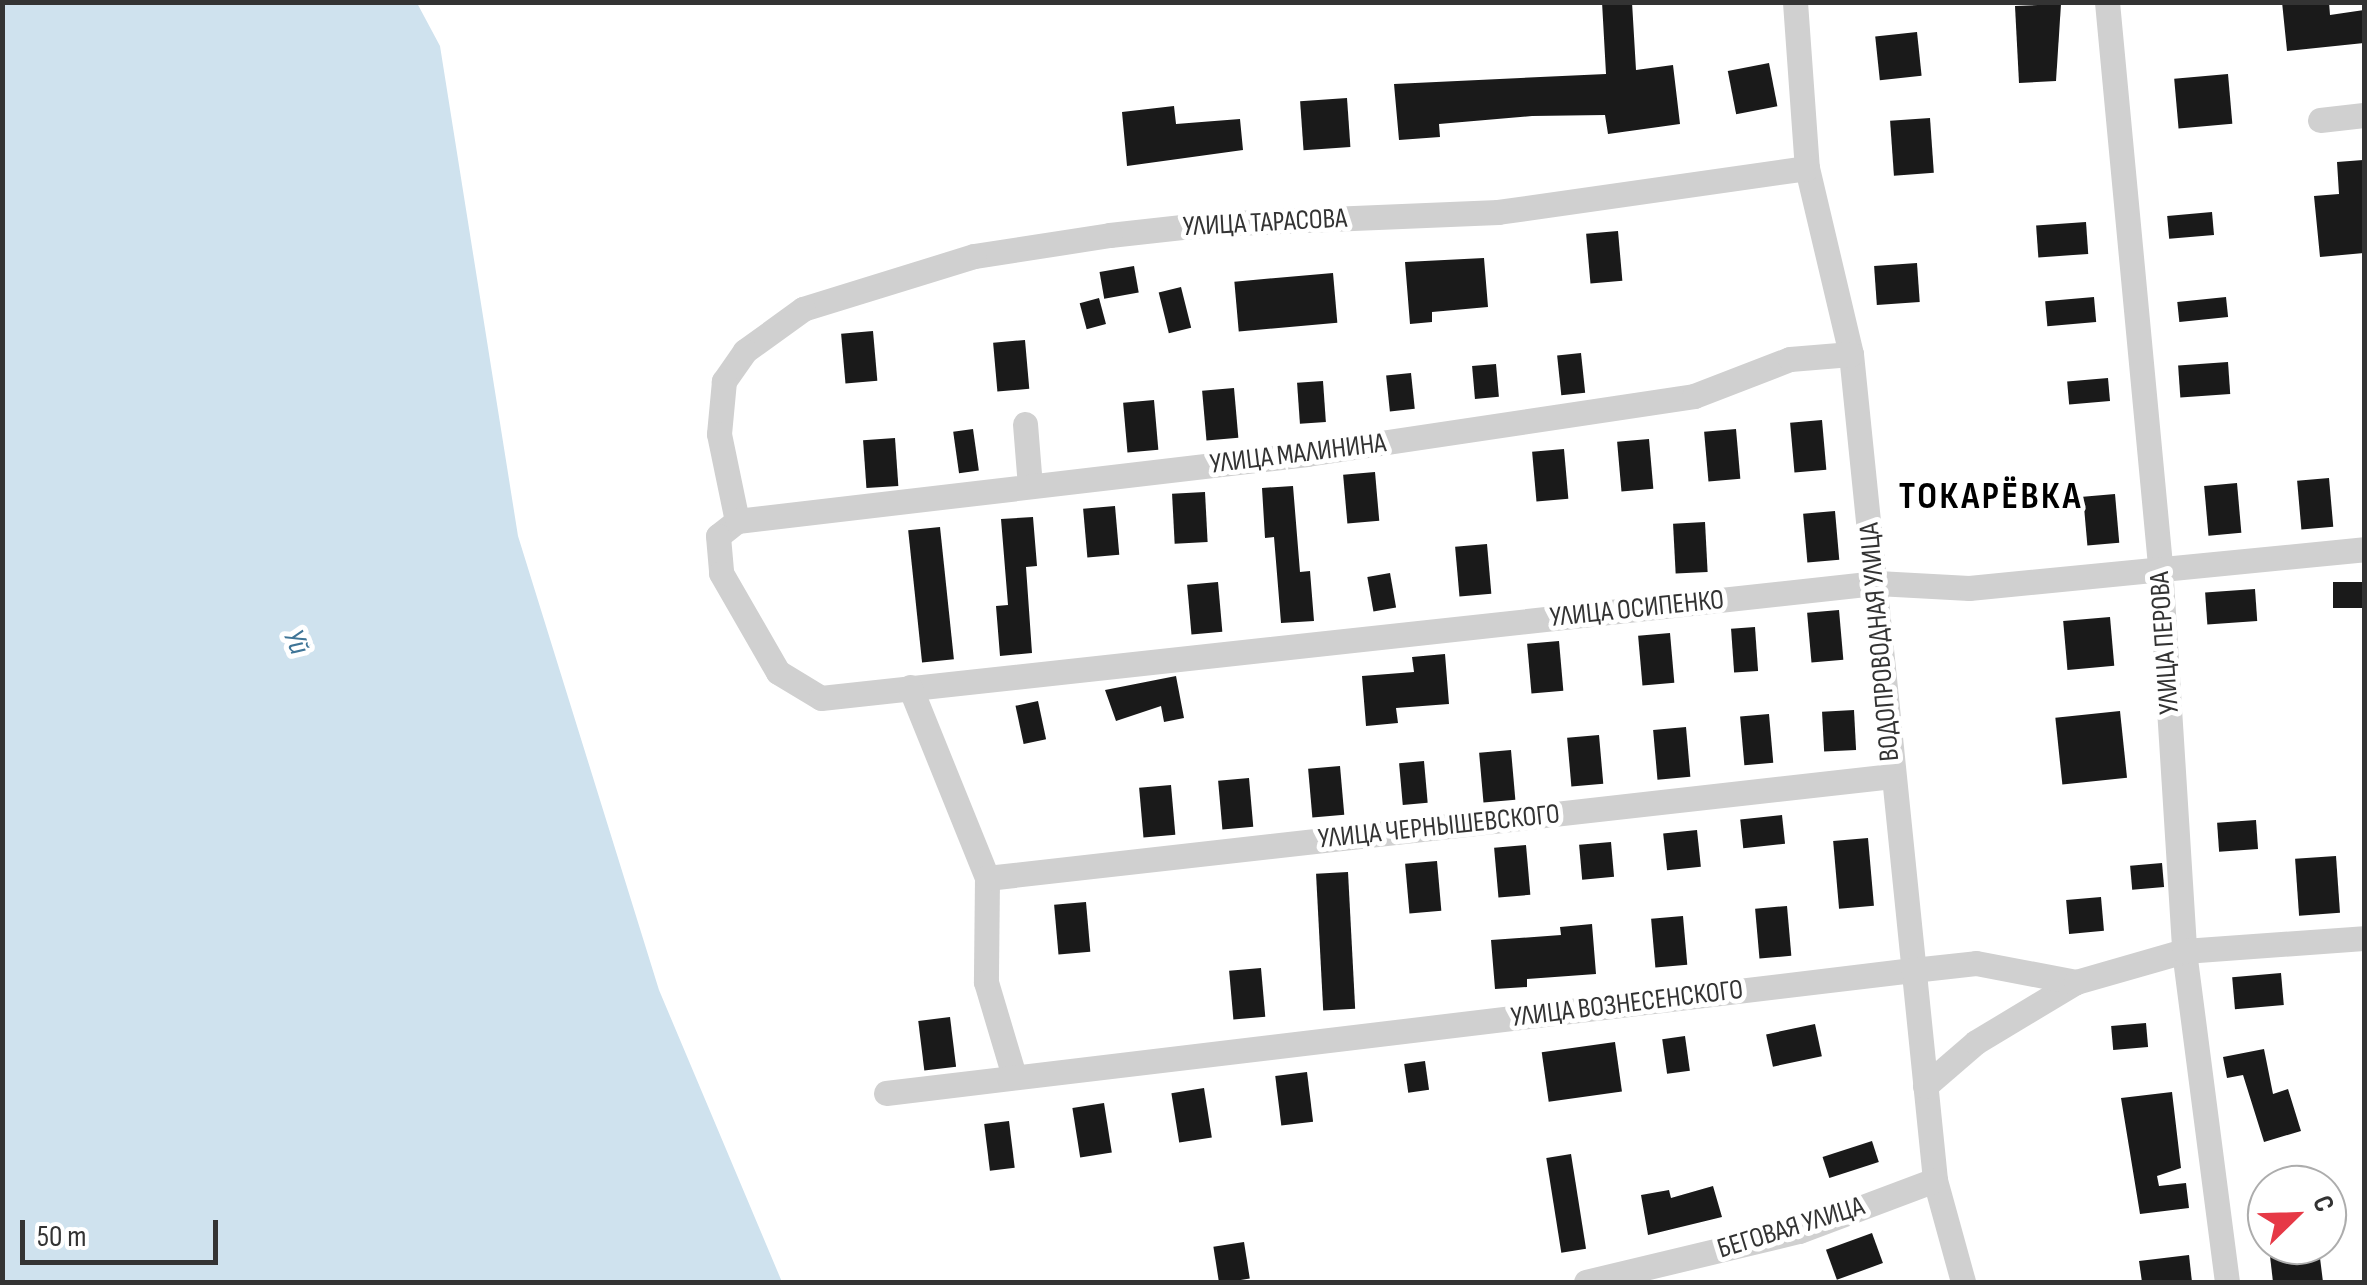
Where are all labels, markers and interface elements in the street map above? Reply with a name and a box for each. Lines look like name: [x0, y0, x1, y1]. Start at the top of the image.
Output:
street label: УЛИЦА ТАРАСОВА: [1182, 202, 1348, 244]
street label: УЛИЦА МАЛИНИНА: [1208, 427, 1388, 481]
district label: ТОКАРЁВКА: [1899, 474, 2083, 520]
street label: ВОДОПРОВОДНАЯ УЛИЦА: [1853, 521, 1907, 763]
street label: УЛИЦА ПЕРОВА: [2143, 570, 2187, 716]
street label: УЛИЦА ОСИПЕНКО: [1548, 583, 1726, 635]
water label: Уй: [275, 624, 317, 660]
street label: УЛИЦА ЧЕРНЫШЕВСКОГО: [1317, 798, 1561, 856]
street label: УЛИЦА ВОЗНЕСЕНСКОГО: [1509, 973, 1745, 1035]
north arrow: [2247, 1165, 2347, 1265]
street label: БЕГОВАЯ УЛИЦА: [1713, 1190, 1869, 1266]
text: С: [2305, 1191, 2341, 1217]
scale bar: [25, 1200, 222, 1262]
text: 50 m: [37, 1219, 86, 1255]

